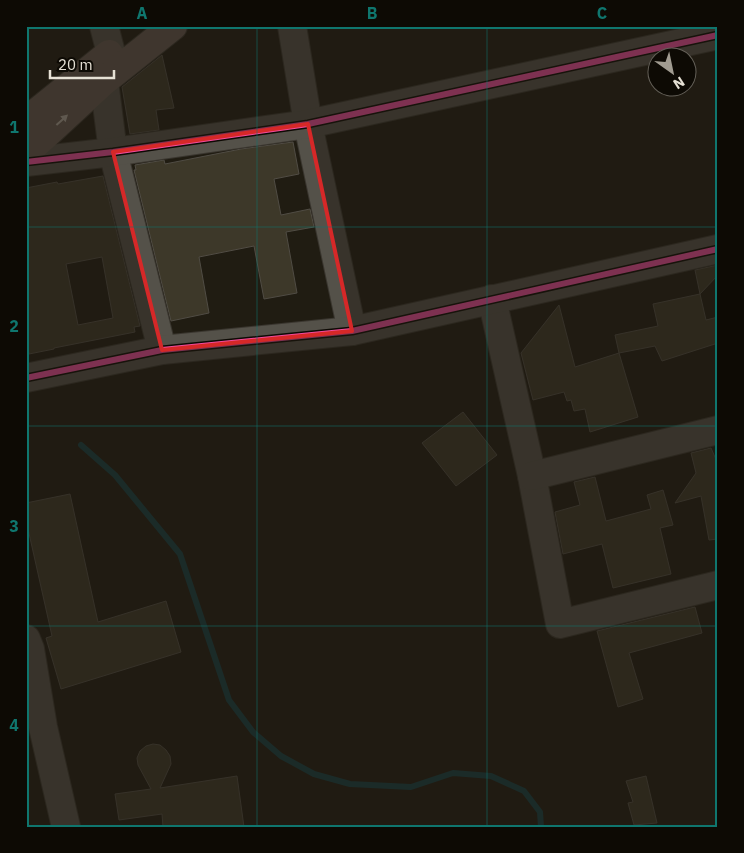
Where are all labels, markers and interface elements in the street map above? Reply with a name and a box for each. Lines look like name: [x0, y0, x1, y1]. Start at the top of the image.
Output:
text: A: [137, 3, 148, 23]
text: B: [367, 3, 378, 23]
text: C: [597, 3, 607, 23]
scale bar: [50, 48, 114, 80]
north arrow: [646, 48, 696, 98]
text: 20 m: [58, 55, 93, 74]
text: N: [670, 73, 688, 93]
one-way arrow: [56, 114, 68, 126]
text: 1: [9, 117, 19, 137]
text: 2: [9, 316, 19, 336]
text: 3: [9, 516, 19, 536]
text: 4: [9, 715, 19, 735]

